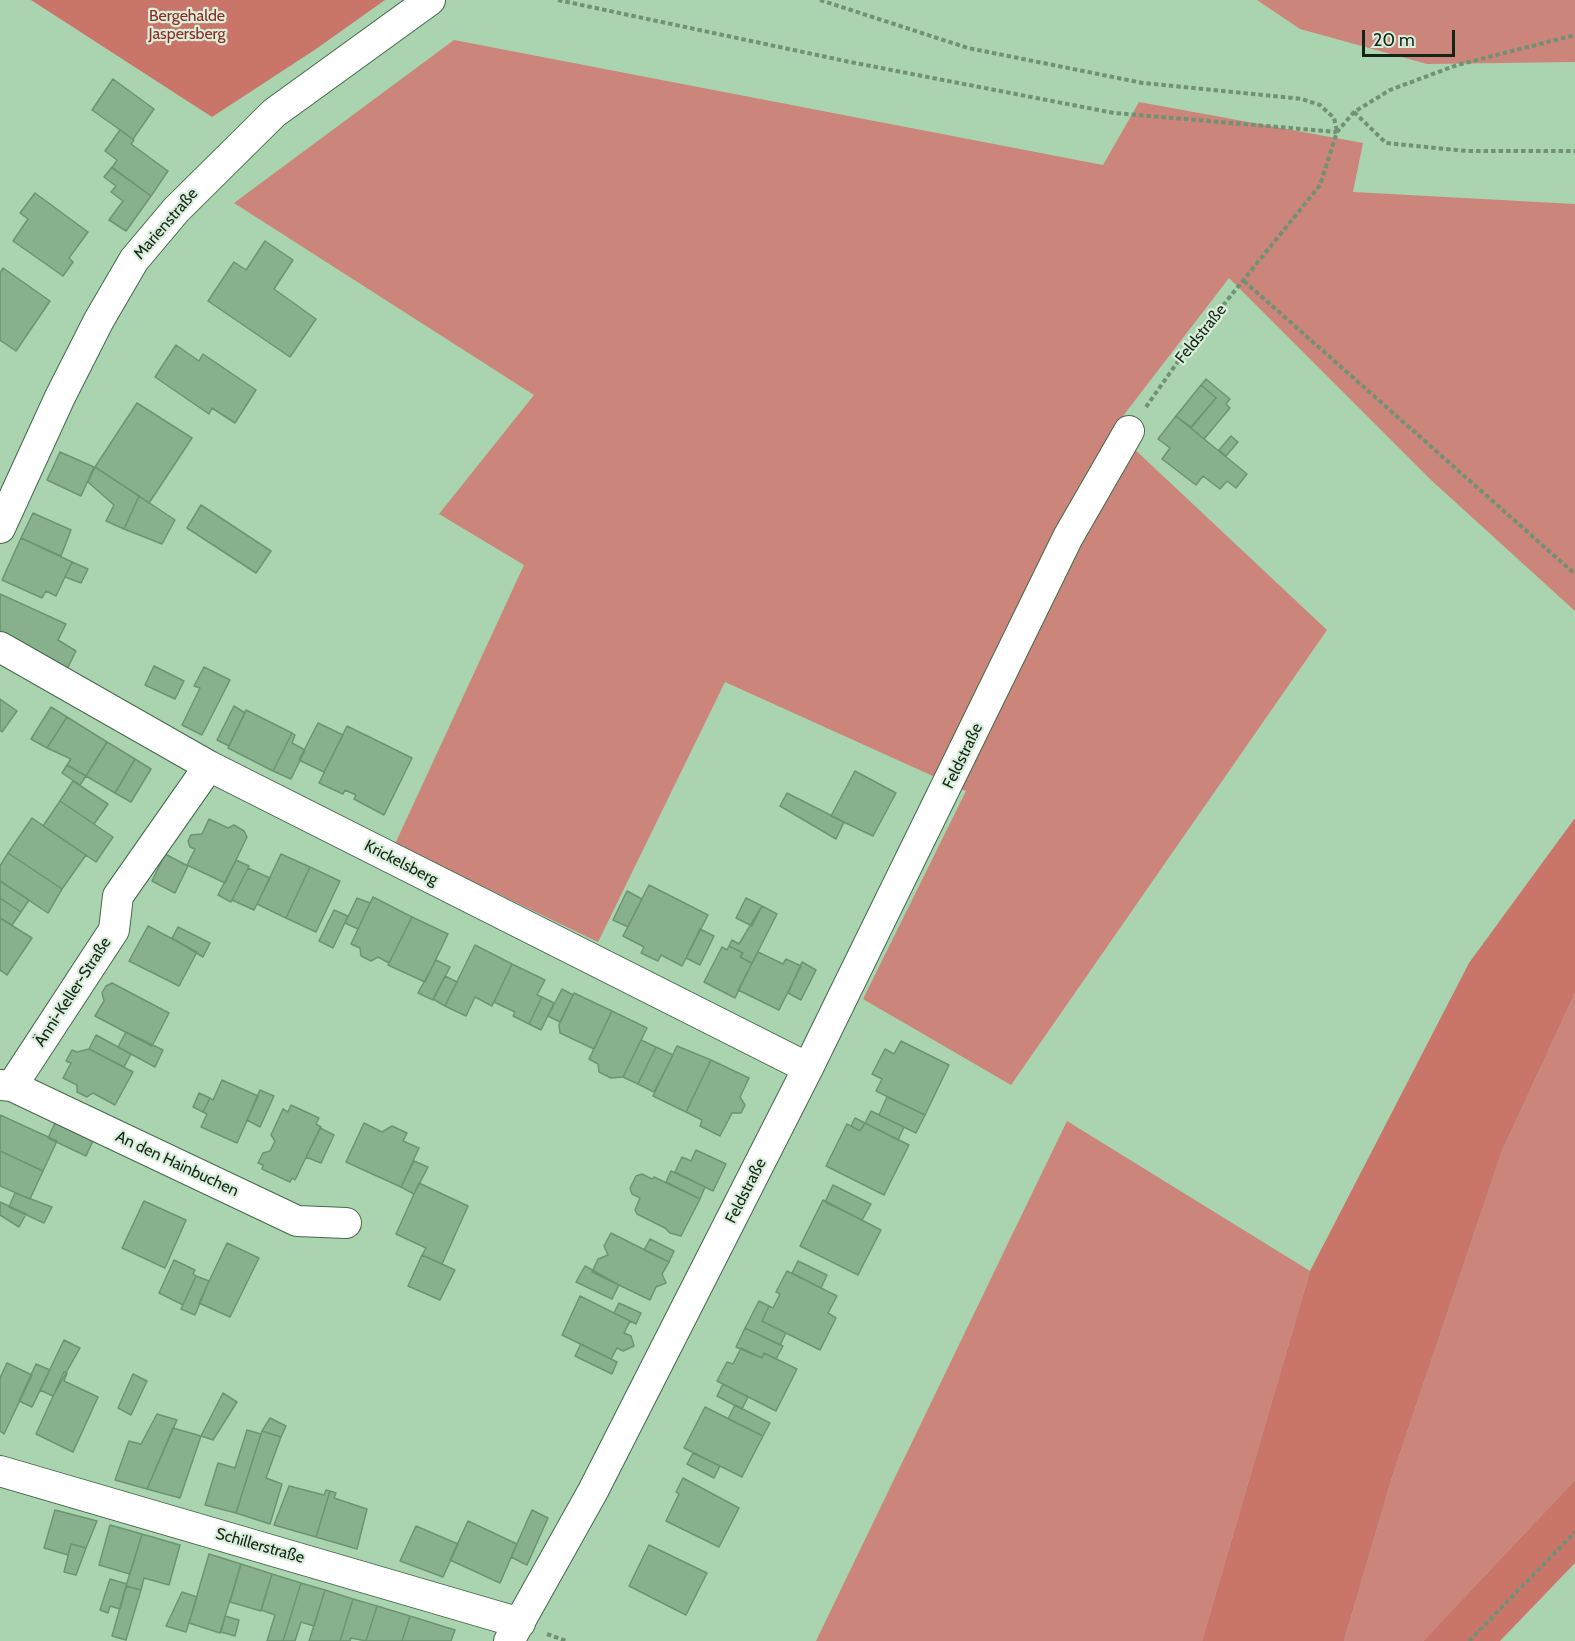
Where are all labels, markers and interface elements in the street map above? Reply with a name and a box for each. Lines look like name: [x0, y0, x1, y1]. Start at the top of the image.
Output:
park label: Bergehalde Jaspersberg: [148, 6, 226, 44]
scale bar: [1365, 18, 1458, 56]
text: 20 m: [1373, 29, 1415, 51]
street label: Marienstraße: [130, 184, 202, 264]
street label: Feldstraße: [1171, 301, 1231, 367]
street label: Feldstraße: [939, 720, 987, 792]
street label: Krickelsberg: [361, 836, 441, 890]
street label: Änni-Keller-Straße: [31, 934, 115, 1050]
street label: An den Hainbuchen: [112, 1127, 242, 1201]
street label: Feldstraße: [721, 1155, 771, 1227]
street label: Schillerstraße: [213, 1524, 307, 1568]

